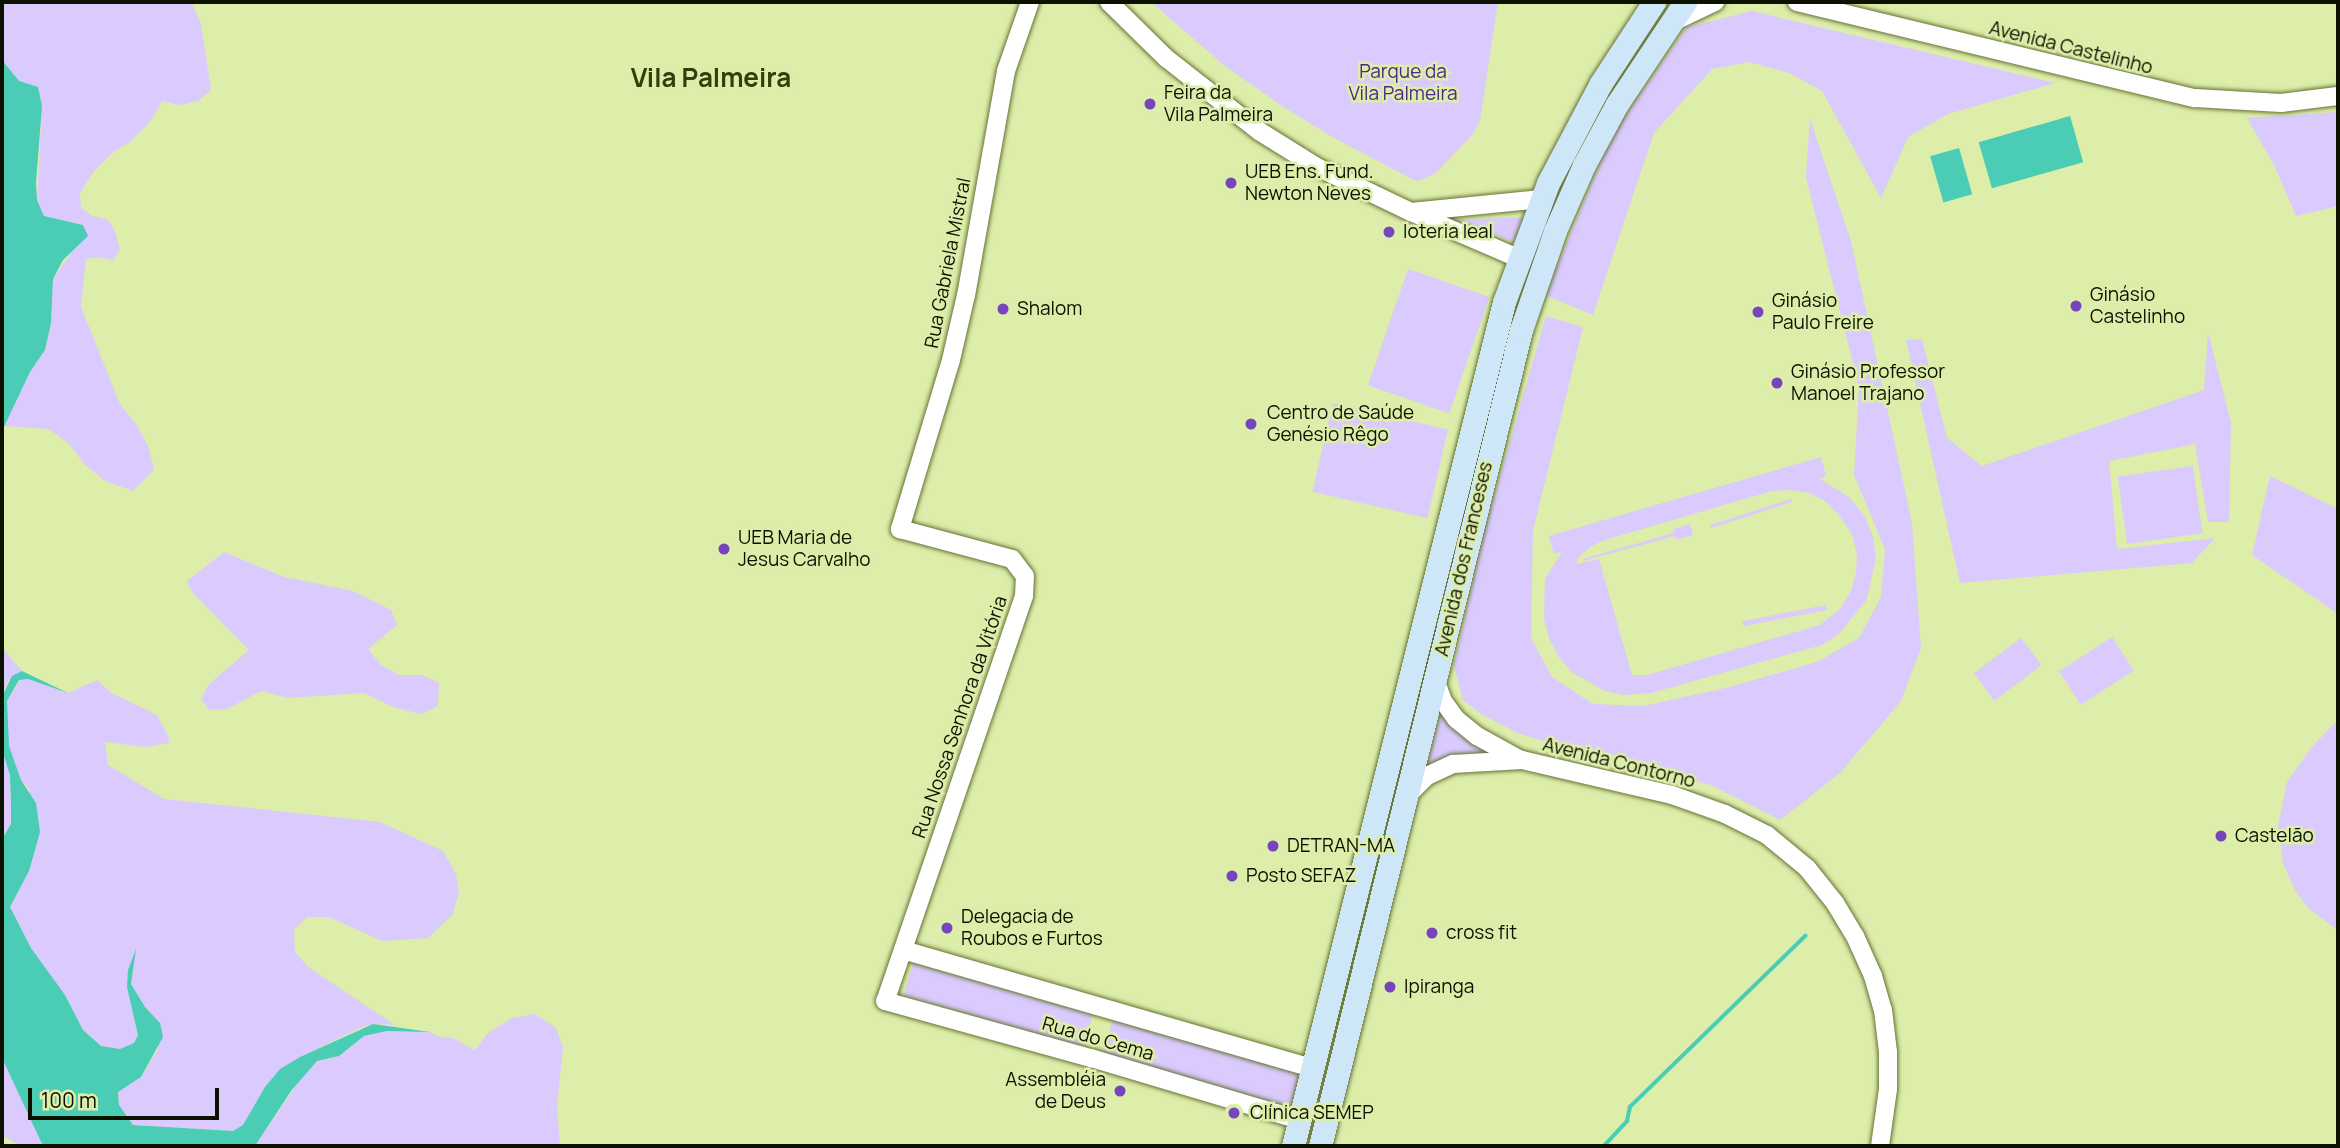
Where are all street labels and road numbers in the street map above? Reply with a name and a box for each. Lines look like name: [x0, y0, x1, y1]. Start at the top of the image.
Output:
street label: Avenida Castelinho: [1987, 17, 2155, 79]
street label: Rua Gabriela Mistral: [920, 176, 976, 350]
street label: Avenida dos Franceses: [1430, 459, 1498, 659]
street label: Rua Nossa Senhora da Vitória: [908, 593, 1012, 841]
street label: Avenida Contorno: [1540, 733, 1698, 793]
street label: Rua do Cema: [1040, 1012, 1156, 1066]

